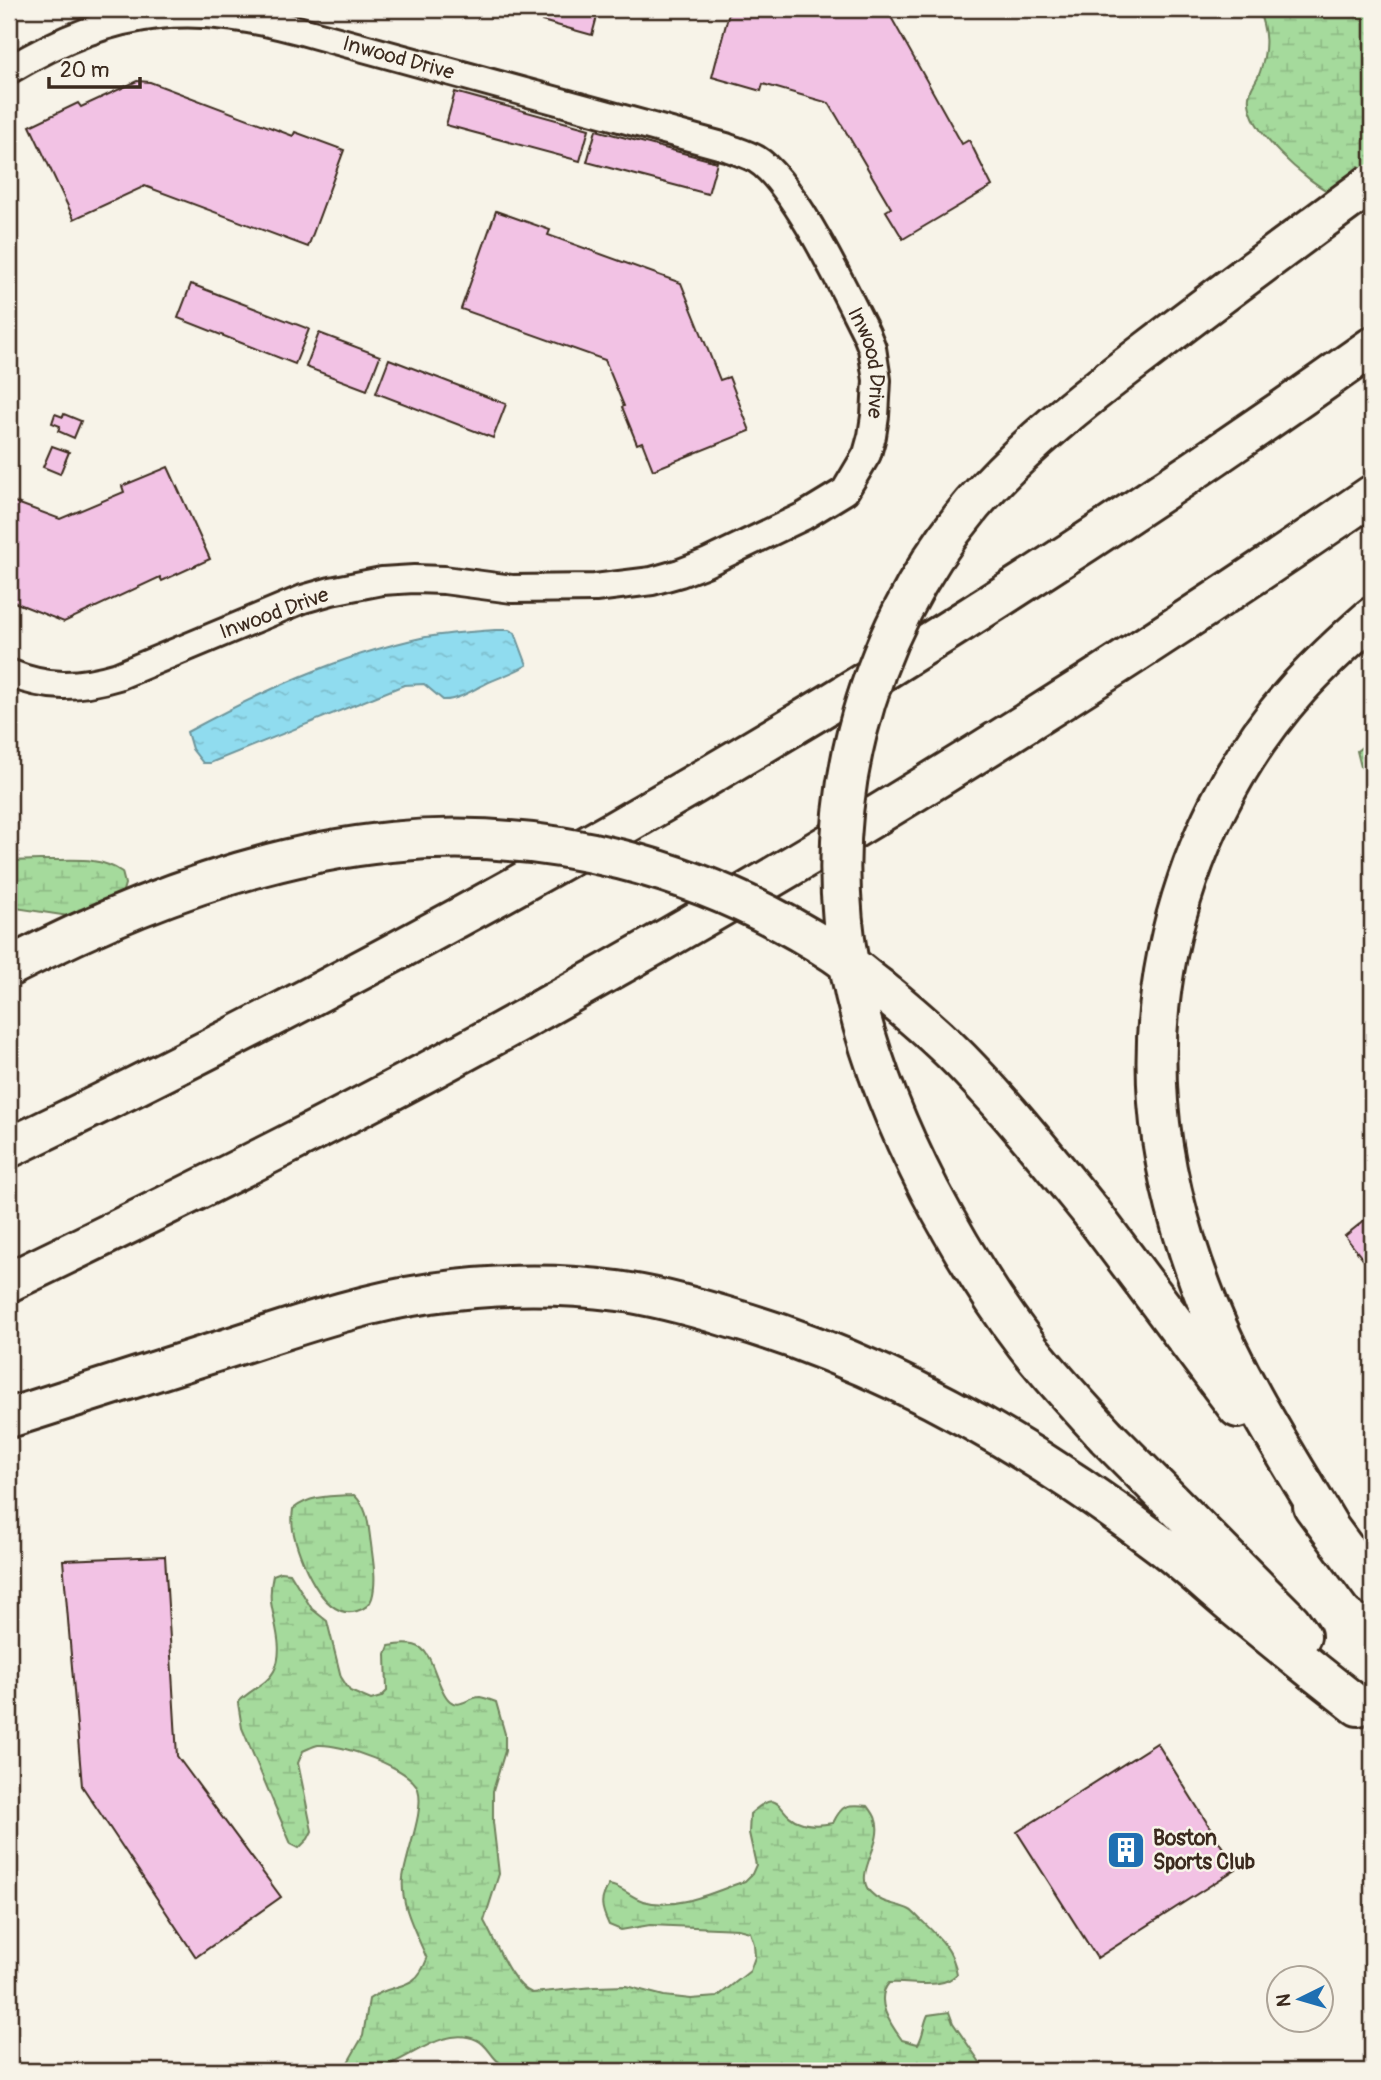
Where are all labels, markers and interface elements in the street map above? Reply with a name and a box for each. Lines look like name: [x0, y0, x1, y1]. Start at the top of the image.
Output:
street label: Inwood Drive: [340, 30, 458, 86]
scale bar: [49, 46, 140, 90]
text: 20 m: [60, 57, 109, 84]
street label: Inwood Drive: [841, 303, 890, 420]
street label: Inwood Drive: [216, 581, 333, 646]
place label: Boston Sports Club: [1153, 1825, 1255, 1876]
building icon: Boston Sports Club: [1105, 1829, 1147, 1871]
north arrow: [1266, 1965, 1336, 2035]
text: N: [1272, 1993, 1297, 2008]

